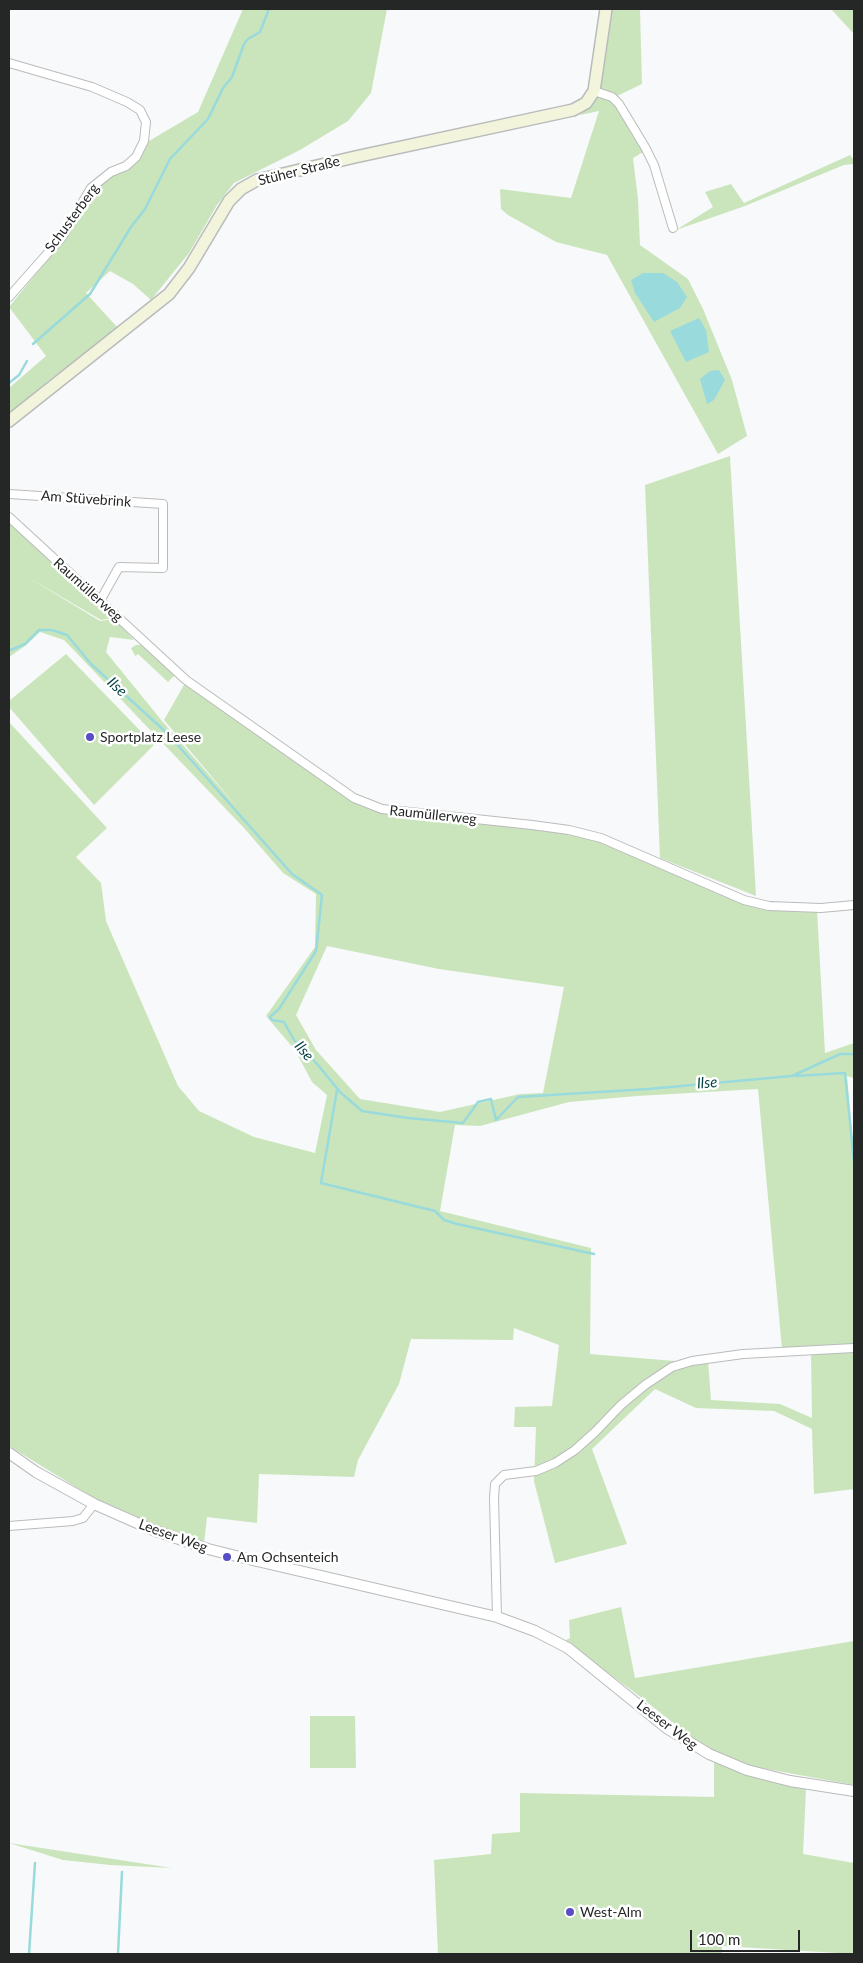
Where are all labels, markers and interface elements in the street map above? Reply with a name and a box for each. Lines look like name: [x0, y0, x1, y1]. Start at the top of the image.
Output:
street label: Stüher Straße: [256, 153, 342, 189]
street label: Schusterberg: [41, 180, 103, 256]
street label: Am Stüvebrink: [40, 487, 132, 511]
street label: Raumüllerweg: [50, 555, 126, 625]
water label: Ilse: [103, 673, 131, 701]
place label: Sportplatz Leese: [100, 729, 201, 745]
marker: Sportplatz Leese: [84, 731, 96, 743]
street label: Raumüllerweg: [389, 802, 477, 828]
water label: Ilse: [290, 1037, 318, 1065]
water label: Ilse: [696, 1073, 718, 1093]
street label: Leeser Weg: [136, 1516, 210, 1556]
place label: Am Ochsenteich: [237, 1549, 339, 1565]
marker: Am Ochsenteich: [221, 1551, 233, 1563]
street label: Leeser Weg: [633, 1697, 701, 1753]
place label: West-Alm: [580, 1904, 642, 1920]
marker: West-Alm: [564, 1906, 576, 1918]
scale bar: [693, 1920, 803, 1952]
text: 100 m: [698, 1930, 740, 1948]

